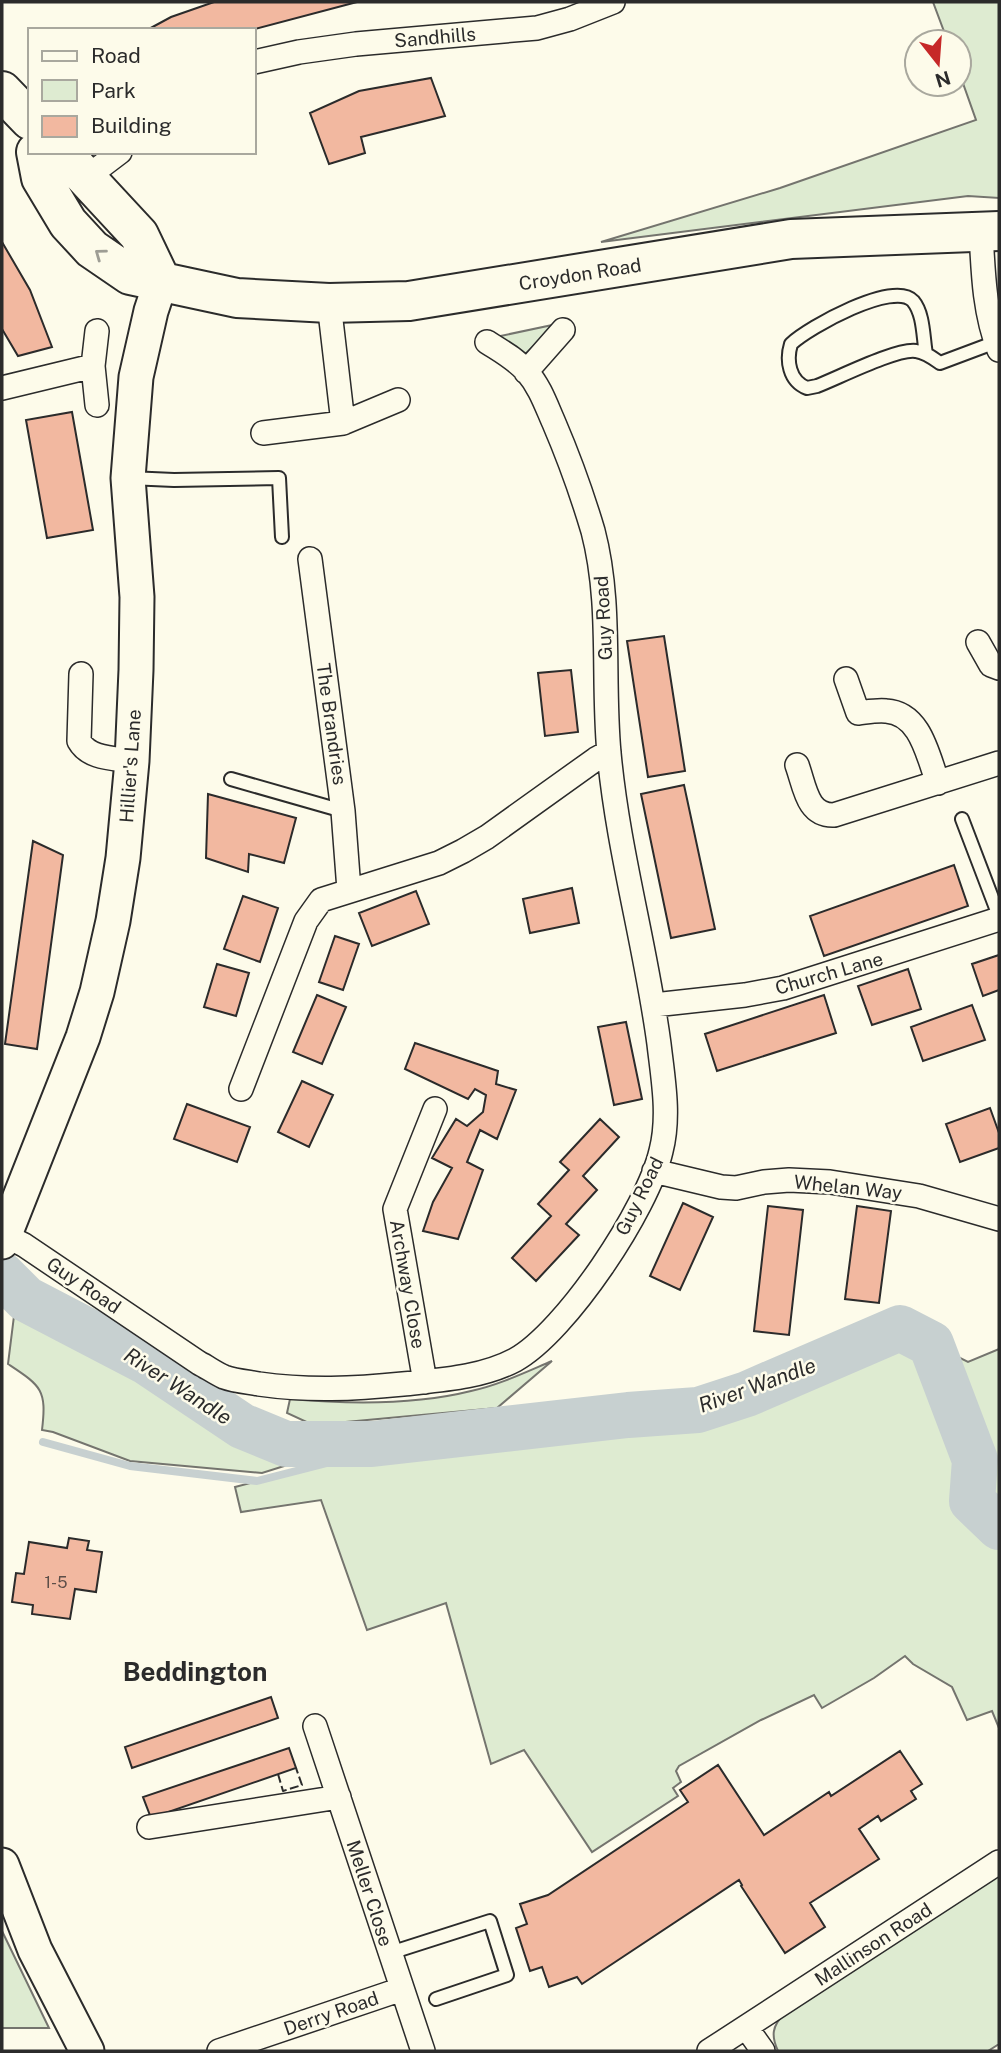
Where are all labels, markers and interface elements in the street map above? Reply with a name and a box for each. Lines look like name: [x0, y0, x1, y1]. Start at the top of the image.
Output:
street label: Sandhills: [393, 22, 477, 52]
legend: [28, 28, 256, 154]
north arrow: [903, 28, 973, 98]
text: Road: [91, 43, 141, 68]
text: N: [933, 67, 953, 92]
text: Park: [91, 78, 136, 103]
text: Building: [91, 113, 172, 138]
one-way arrow: [95, 250, 108, 263]
street label: Croydon Road: [517, 253, 643, 295]
street label: Guy Road: [590, 575, 616, 661]
street label: The Brandries: [313, 662, 351, 786]
street label: Hillier's Lane: [115, 708, 145, 824]
street label: Church Lane: [773, 947, 885, 999]
street label: Guy Road: [611, 1153, 667, 1239]
street label: Whelan Way: [793, 1170, 903, 1204]
street label: Archway Close: [386, 1218, 430, 1350]
street label: Guy Road: [43, 1252, 125, 1318]
water label: River Wandle: [120, 1342, 236, 1430]
water label: River Wandle: [695, 1352, 819, 1418]
house number: 1-5: [45, 1573, 67, 1592]
district label: Beddington: [123, 1656, 267, 1687]
street label: Meller Close: [342, 1837, 398, 1949]
street label: Mallinson Road: [810, 1898, 936, 1990]
street label: Derry Road: [281, 1987, 381, 2039]

